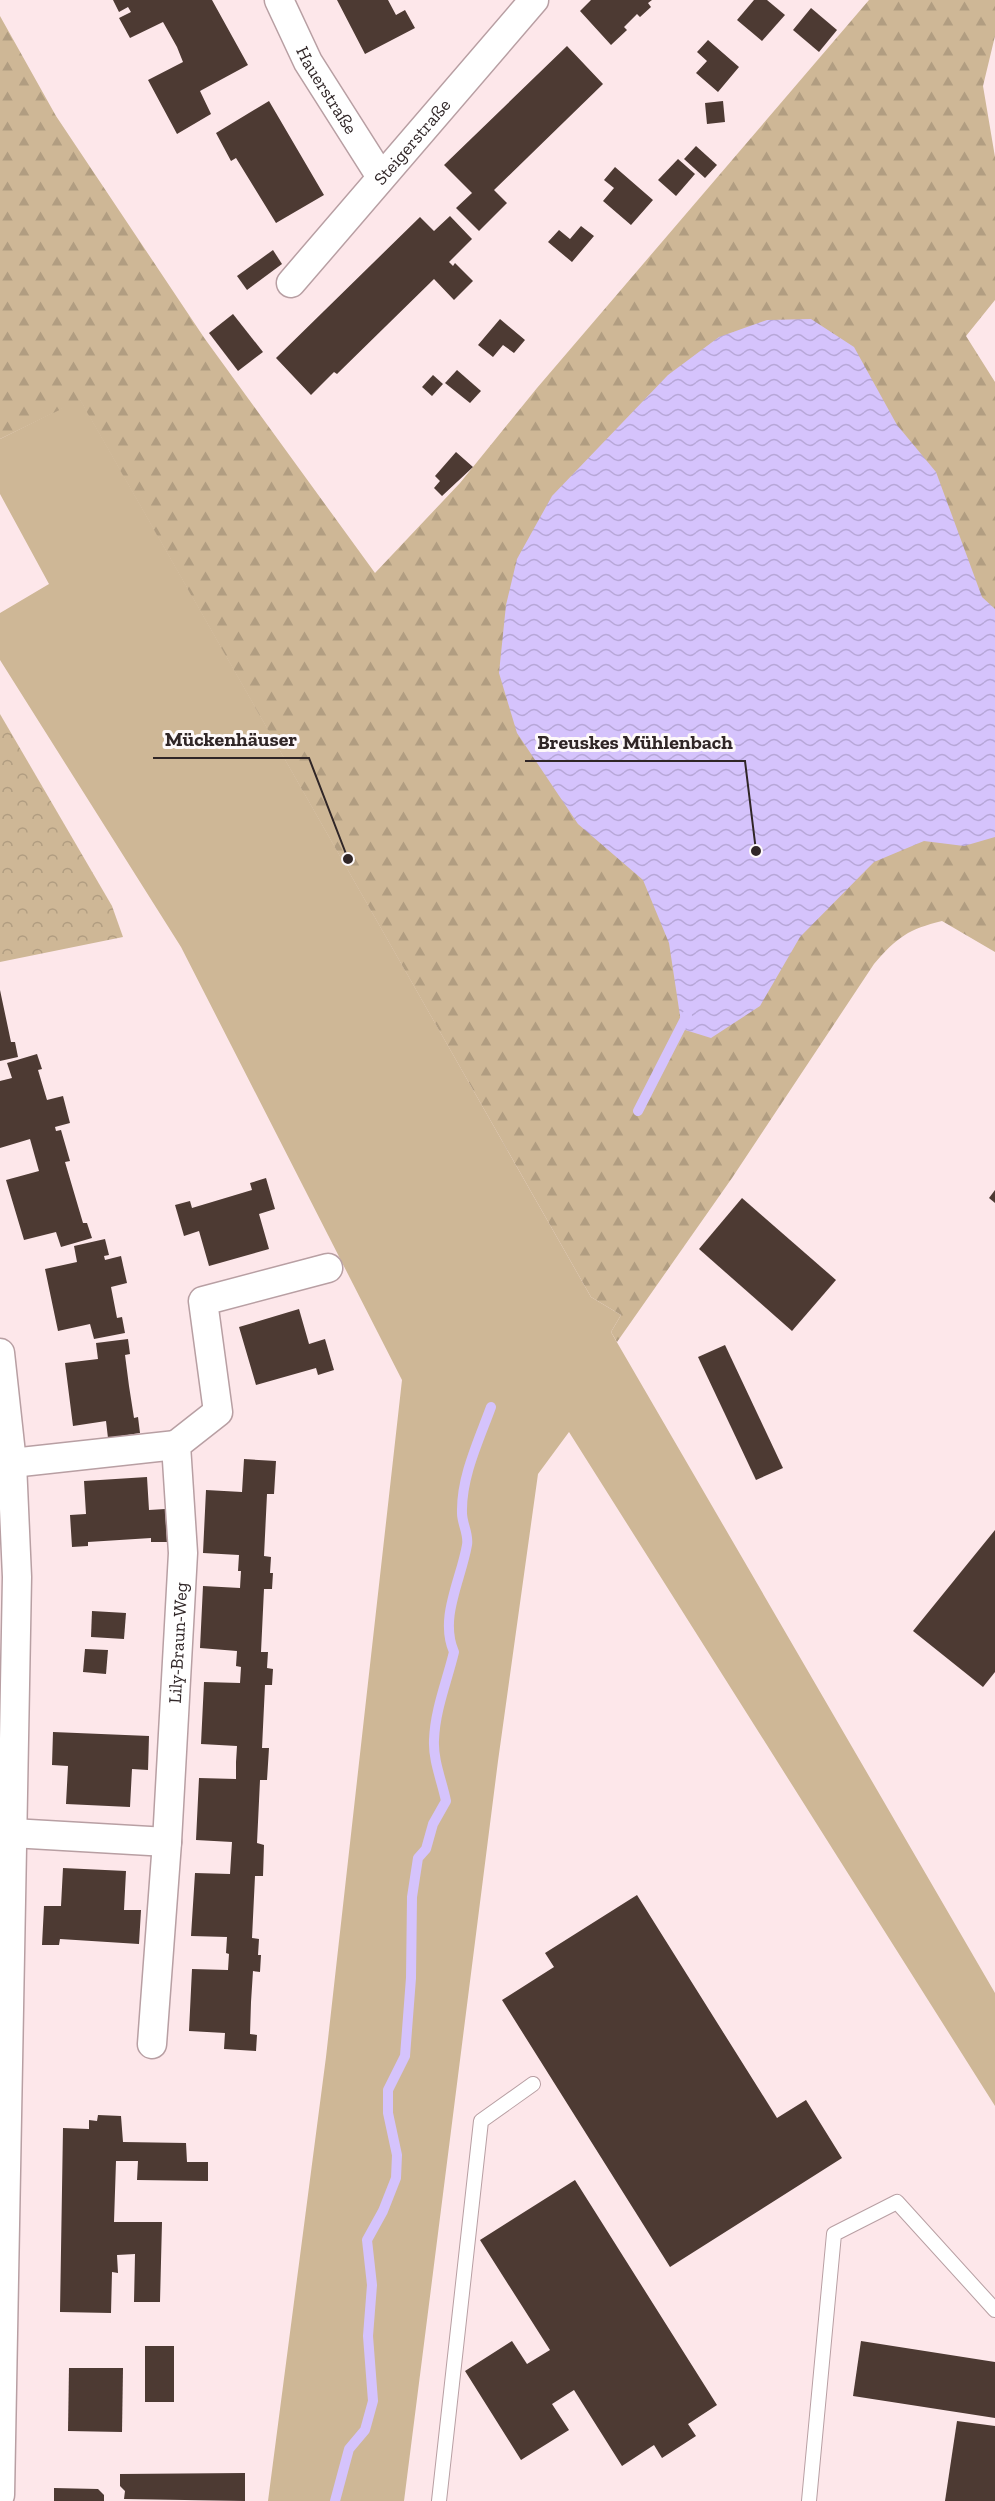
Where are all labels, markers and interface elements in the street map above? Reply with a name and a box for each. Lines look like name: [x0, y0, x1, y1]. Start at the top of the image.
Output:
street label: Hauerstraße: [291, 43, 362, 138]
street label: Steigerstraße: [369, 94, 455, 190]
callout: Mückenhäuser: [153, 720, 309, 758]
callout: Breuskes Mühlenbach: [525, 723, 745, 761]
text: Mückenhäuser: [165, 727, 297, 751]
text: Breuskes Mühlenbach: [537, 730, 733, 754]
street label: Lily-Braun-Weg: [164, 1582, 192, 1704]

